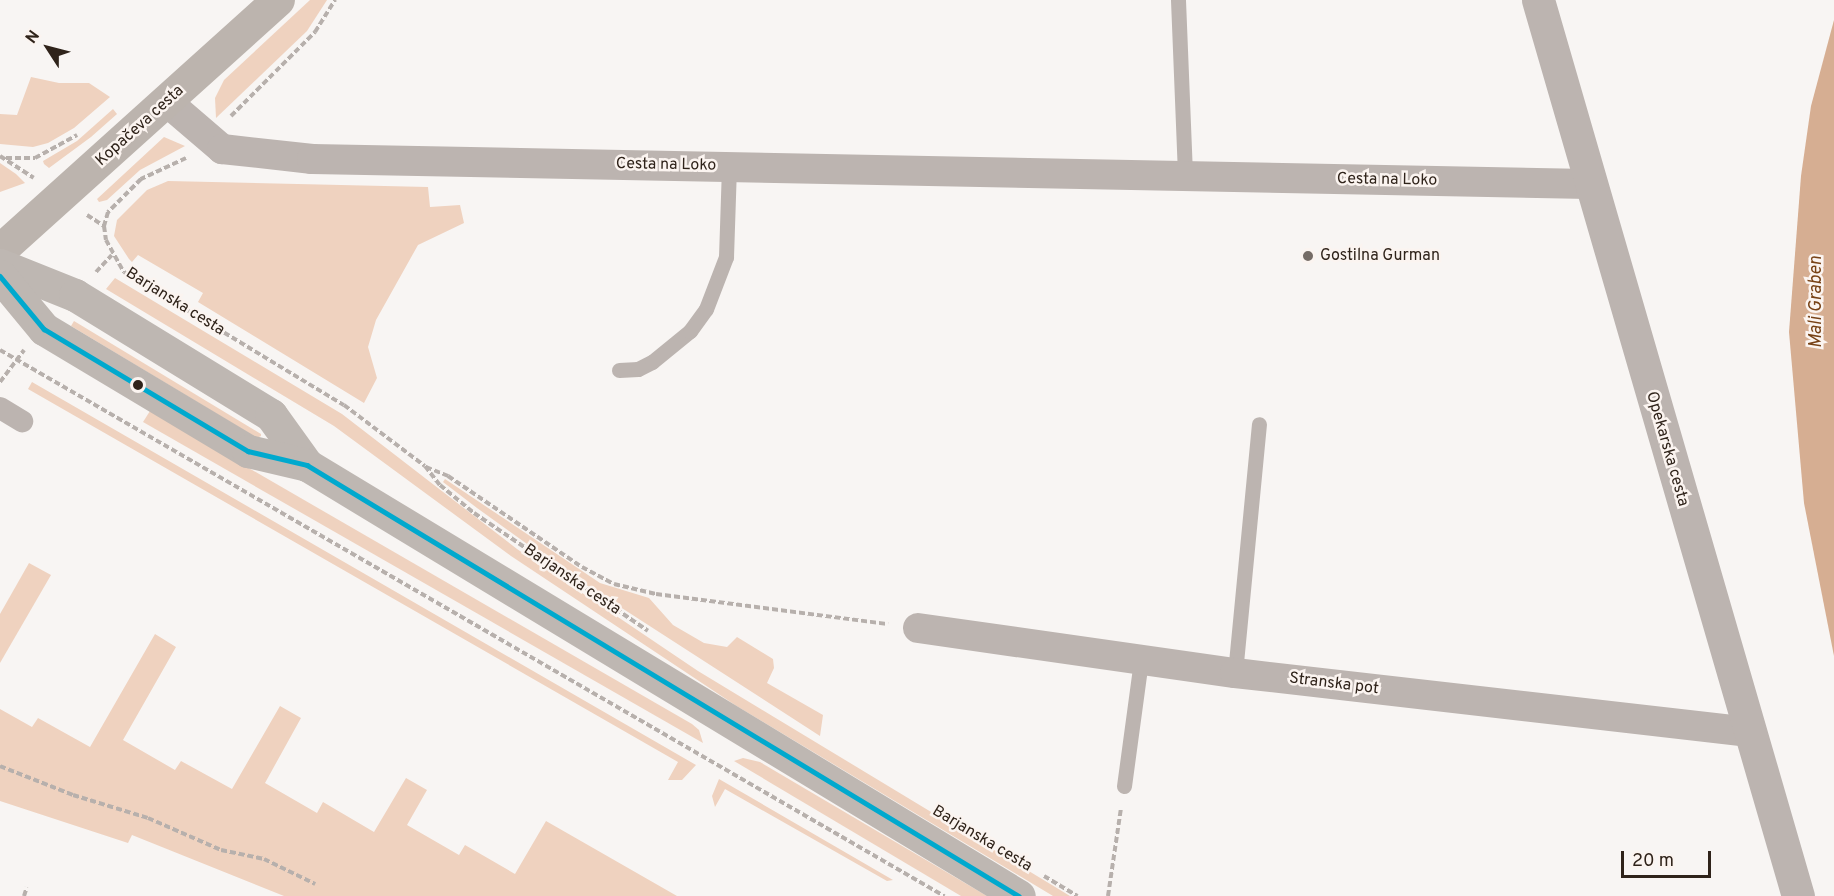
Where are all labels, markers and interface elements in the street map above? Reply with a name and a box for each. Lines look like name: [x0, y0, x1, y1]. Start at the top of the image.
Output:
north arrow: [18, 18, 78, 78]
text: N: [22, 27, 45, 48]
street label: Kopačeva cesta: [92, 81, 188, 171]
street label: Cesta na Loko: [616, 155, 716, 175]
street label: Cesta na Loko: [1337, 170, 1437, 190]
place label: Gostilna Gurman: [1320, 246, 1440, 266]
marker: Gostilna Gurman: [1301, 249, 1315, 263]
water label: Mali Graben: [1806, 256, 1828, 348]
street label: Barjanska cesta: [122, 264, 228, 340]
unlabelled marker: [132, 379, 144, 391]
street label: Opekarska cesta: [1641, 389, 1693, 509]
street label: Barjanska cesta: [520, 540, 624, 620]
street label: Stranska pot: [1288, 669, 1380, 699]
street label: Barjanska cesta: [929, 802, 1035, 876]
scale bar: [1624, 839, 1714, 877]
text: 20 m: [1632, 850, 1674, 873]

